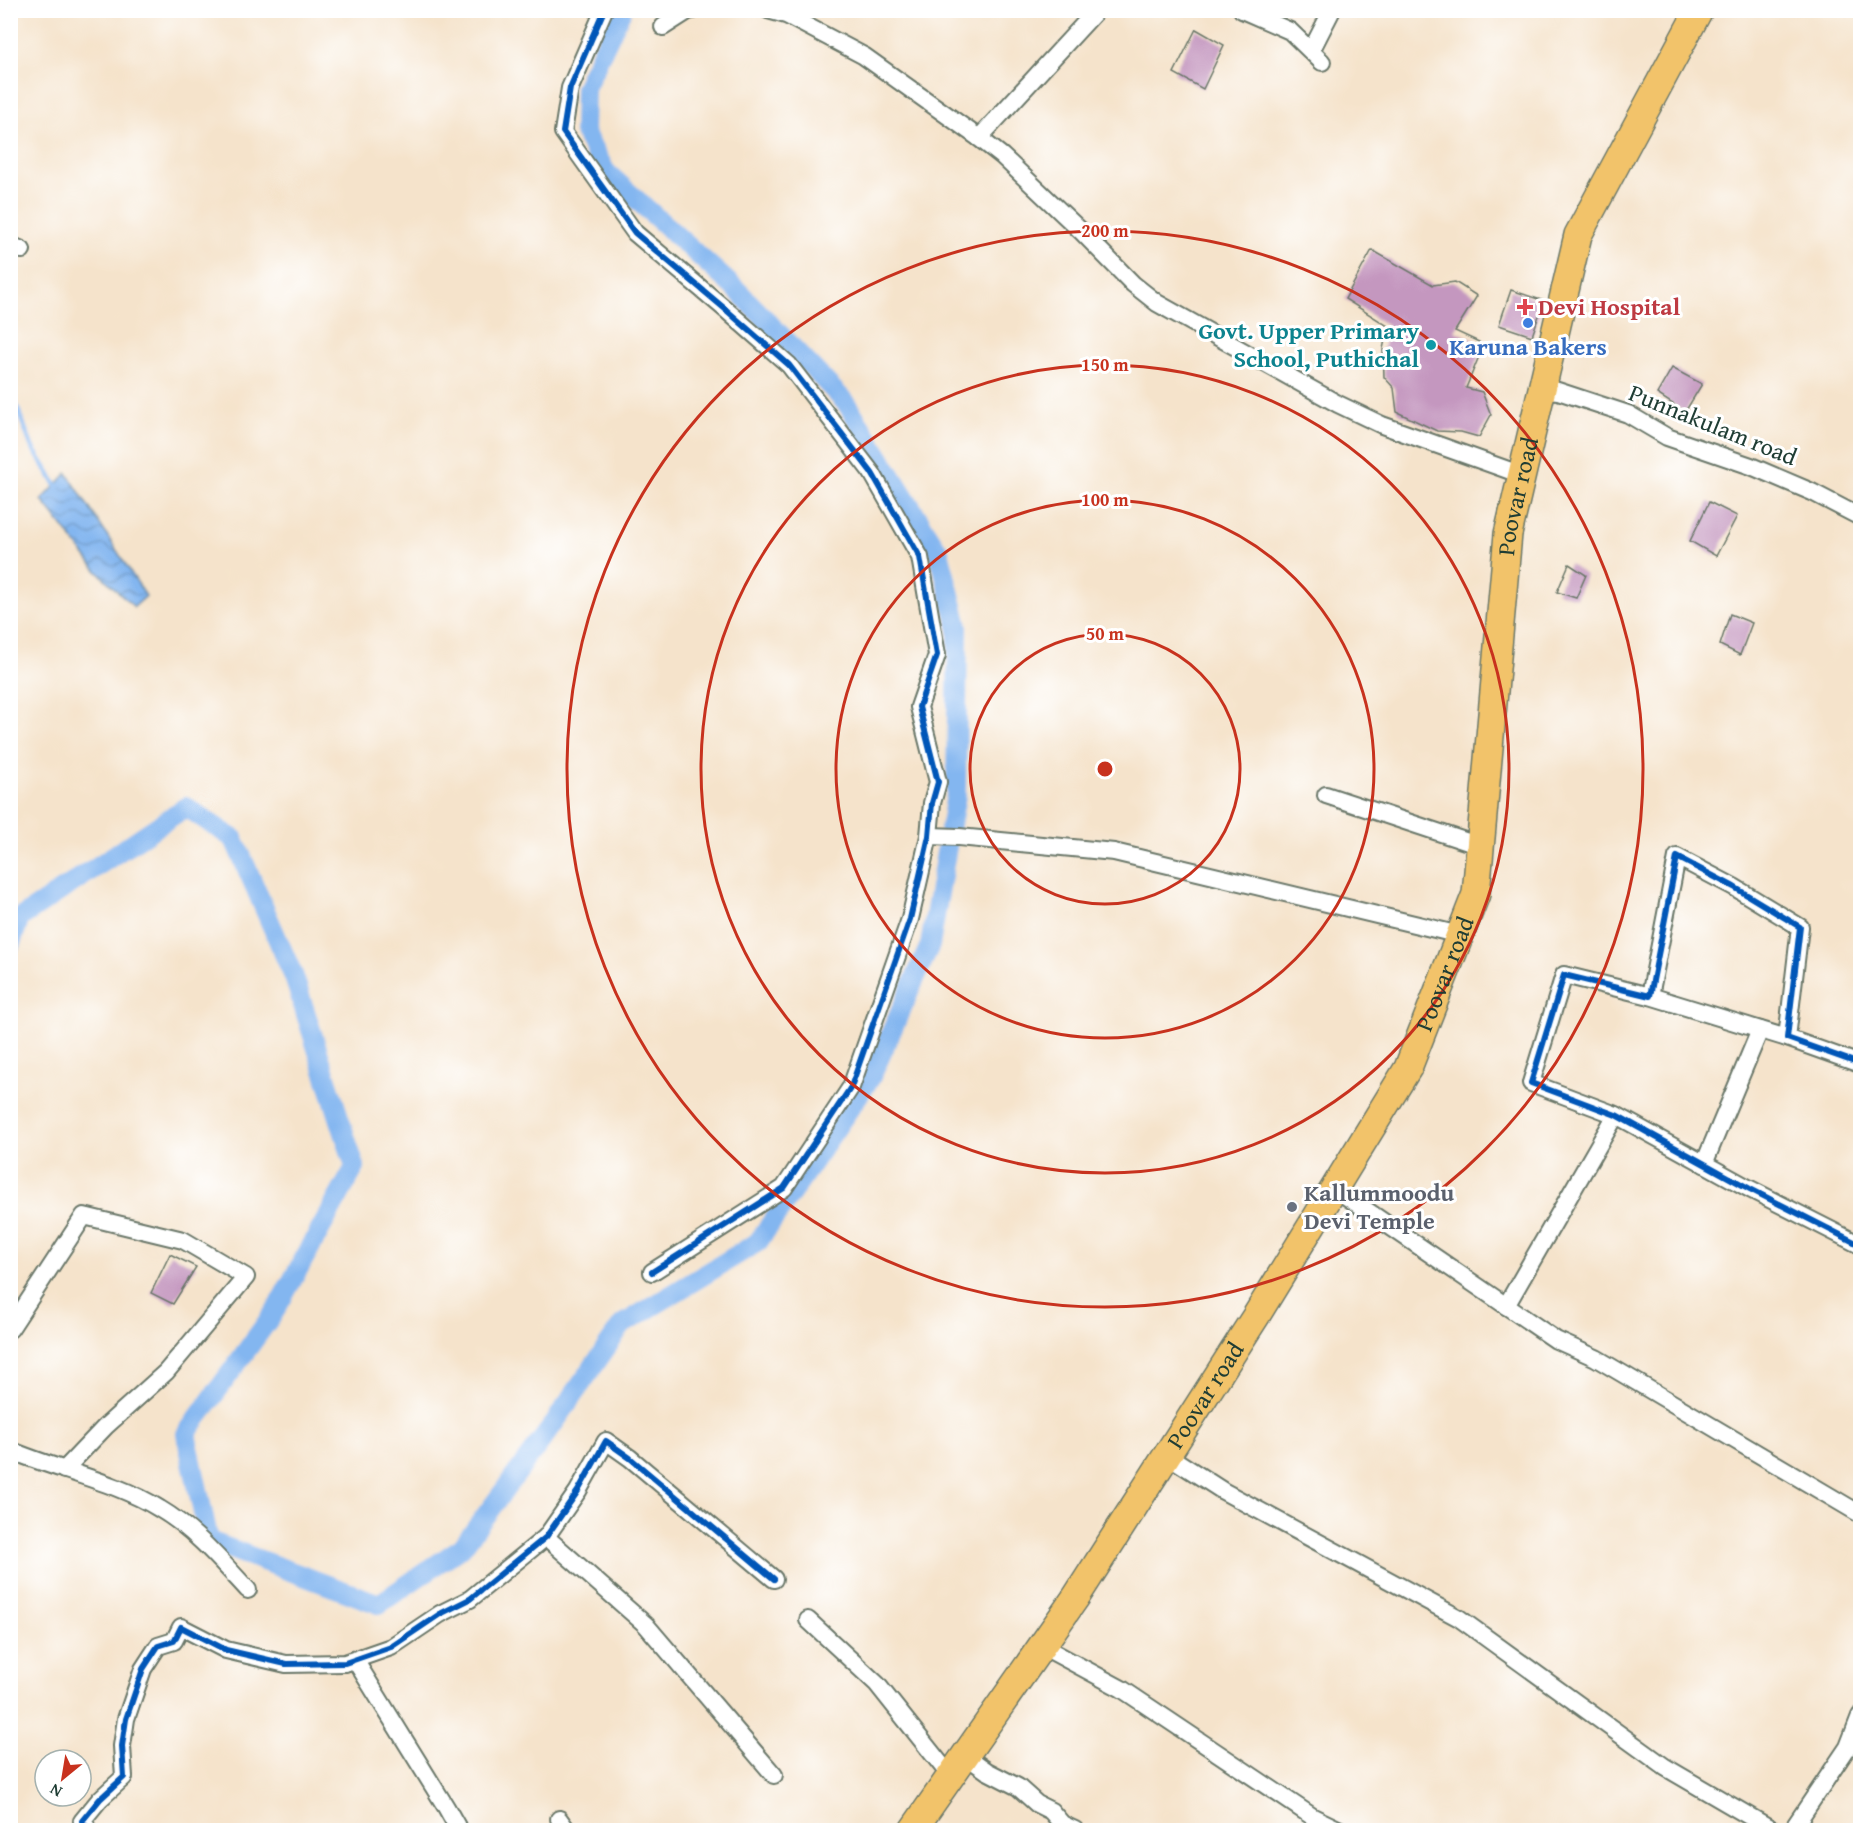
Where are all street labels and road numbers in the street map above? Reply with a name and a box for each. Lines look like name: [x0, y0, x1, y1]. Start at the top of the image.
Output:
street label: Punnakulam road: [1624, 375, 1803, 474]
street label: Poovar road: [1488, 433, 1547, 557]
street label: Poovar road: [1406, 911, 1483, 1036]
street label: Poovar road: [1158, 1334, 1252, 1455]

